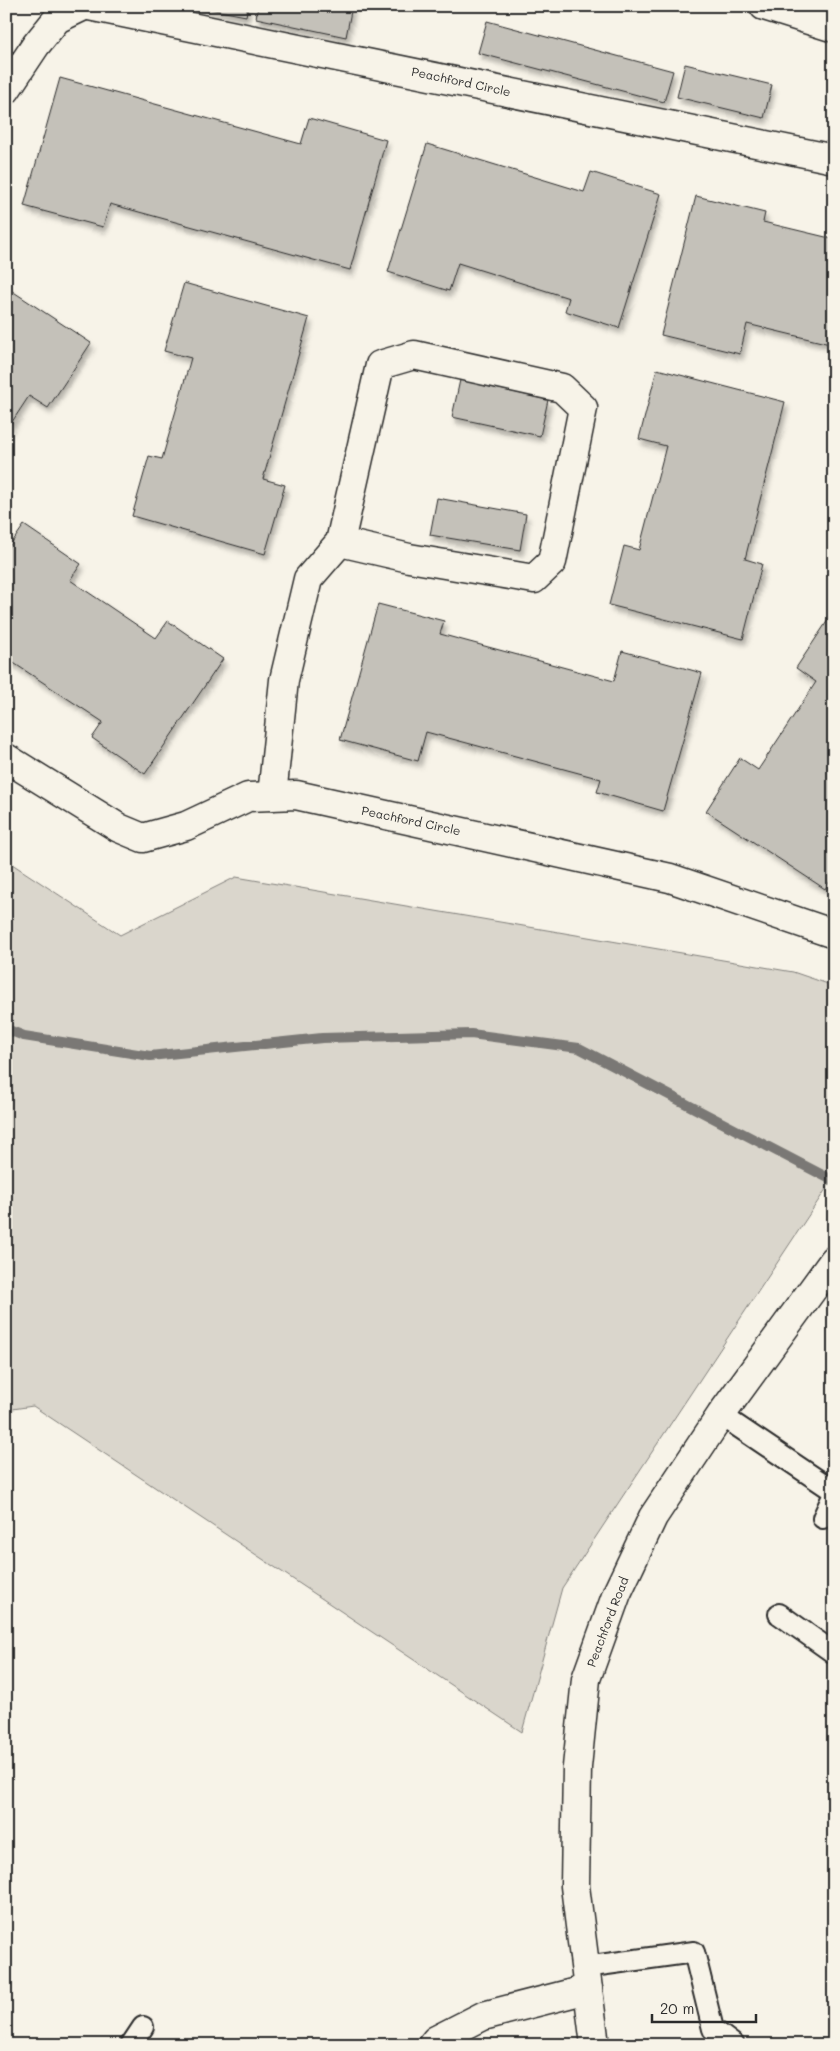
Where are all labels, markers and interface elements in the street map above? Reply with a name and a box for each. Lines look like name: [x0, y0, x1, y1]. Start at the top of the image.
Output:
street label: Peachford Circle: [410, 63, 512, 99]
street label: Peachford Circle: [360, 802, 462, 838]
street label: Peachford Road: [583, 1574, 632, 1669]
scale bar: [652, 1991, 756, 2023]
text: 20 m: [660, 1998, 694, 2018]

